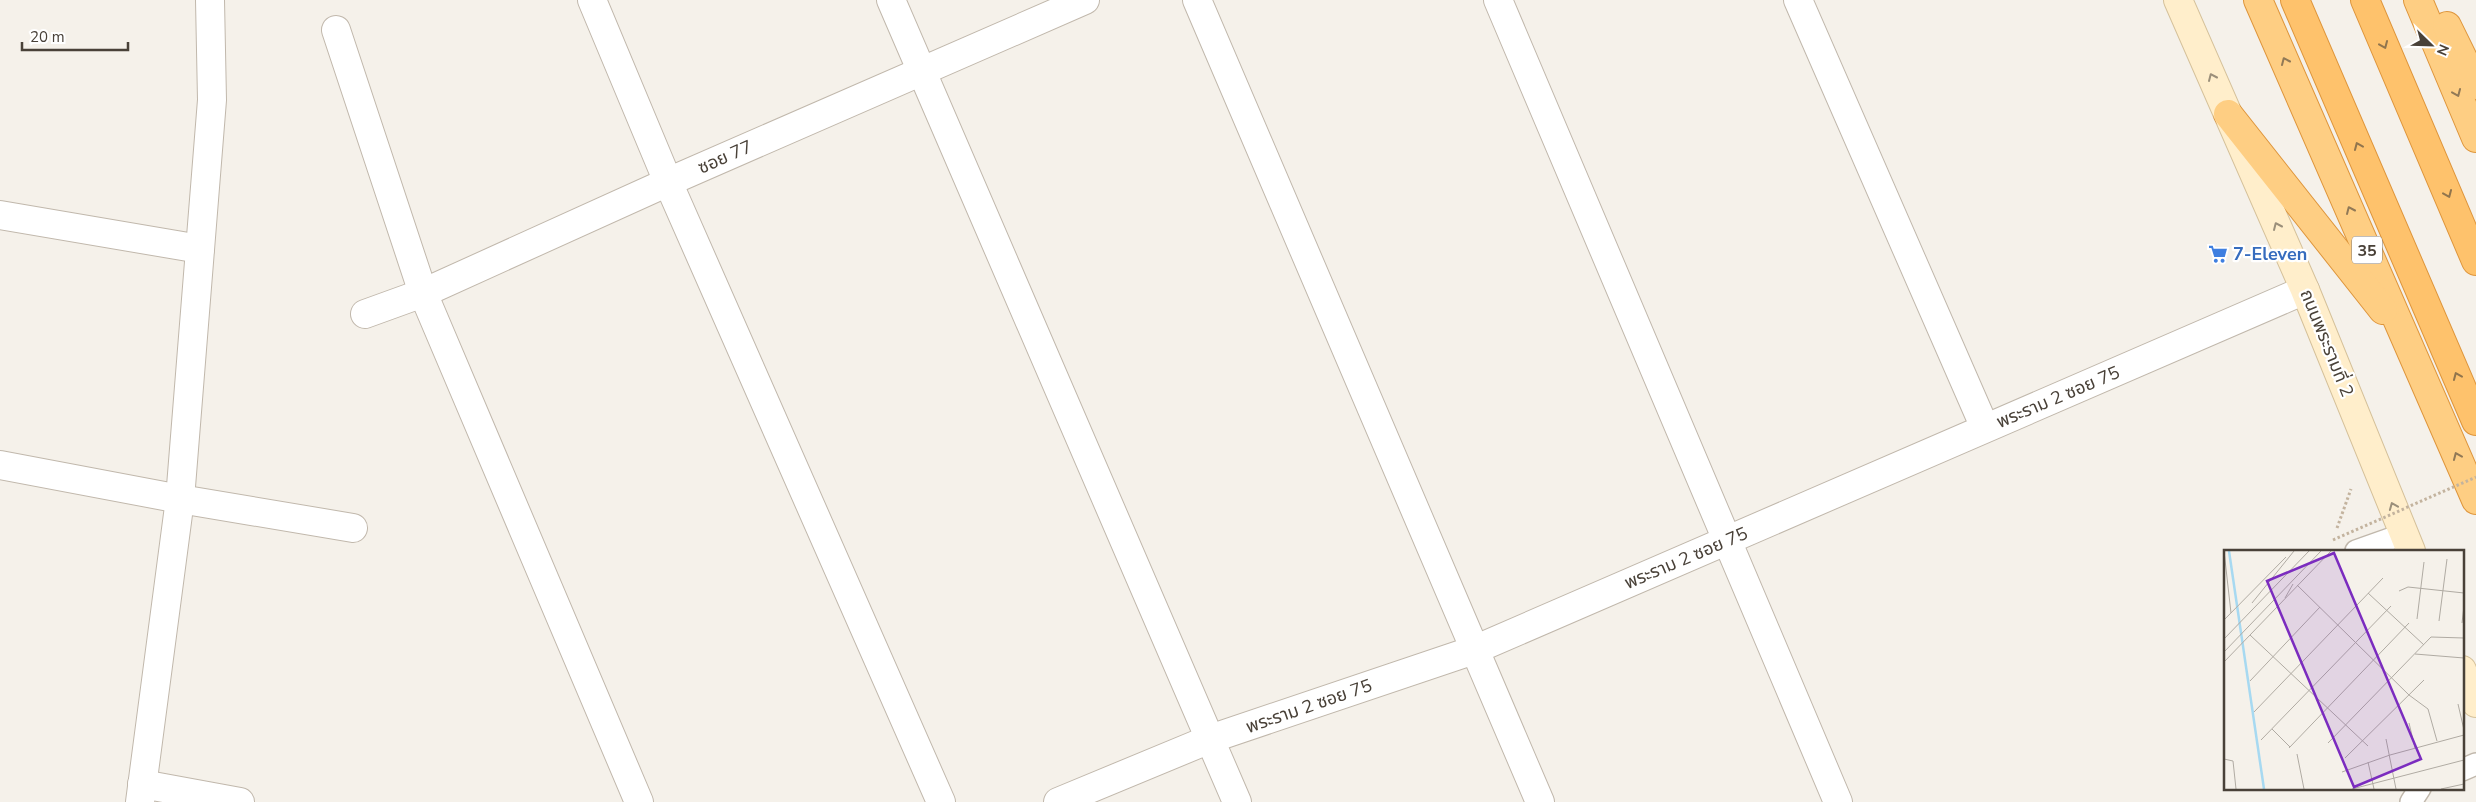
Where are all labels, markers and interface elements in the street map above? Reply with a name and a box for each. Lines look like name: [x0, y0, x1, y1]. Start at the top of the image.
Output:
scale bar: [22, 20, 129, 52]
north arrow: [2406, 20, 2456, 70]
text: 20 m: [30, 27, 65, 47]
one-way arrow: [2377, 40, 2388, 49]
text: N: [2432, 41, 2453, 58]
one-way arrow: [2280, 57, 2291, 66]
one-way arrow: [2208, 73, 2219, 82]
one-way arrow: [2451, 88, 2461, 97]
street label: ซอย 77: [694, 134, 756, 180]
one-way arrow: [2354, 142, 2365, 151]
one-way arrow: [2441, 189, 2452, 198]
one-way arrow: [2345, 206, 2356, 215]
one-way arrow: [2273, 222, 2284, 231]
road number: 35: [2352, 236, 2382, 264]
place label: 7-Eleven: [2233, 242, 2307, 266]
supermarket icon: 7-Eleven: [2207, 243, 2229, 265]
street label: ถนนพระรามที่ 2: [2295, 285, 2360, 400]
street label: พระราม 2 ซอย 75: [1993, 360, 2123, 434]
one-way arrow: [2452, 372, 2463, 381]
one-way arrow: [2452, 452, 2463, 461]
one-way arrow: [2388, 502, 2399, 511]
street label: พระราม 2 ซอย 75: [1621, 521, 1751, 595]
inset map: [2224, 550, 2464, 790]
street label: พระราม 2 ซอย 75: [1243, 673, 1375, 739]

